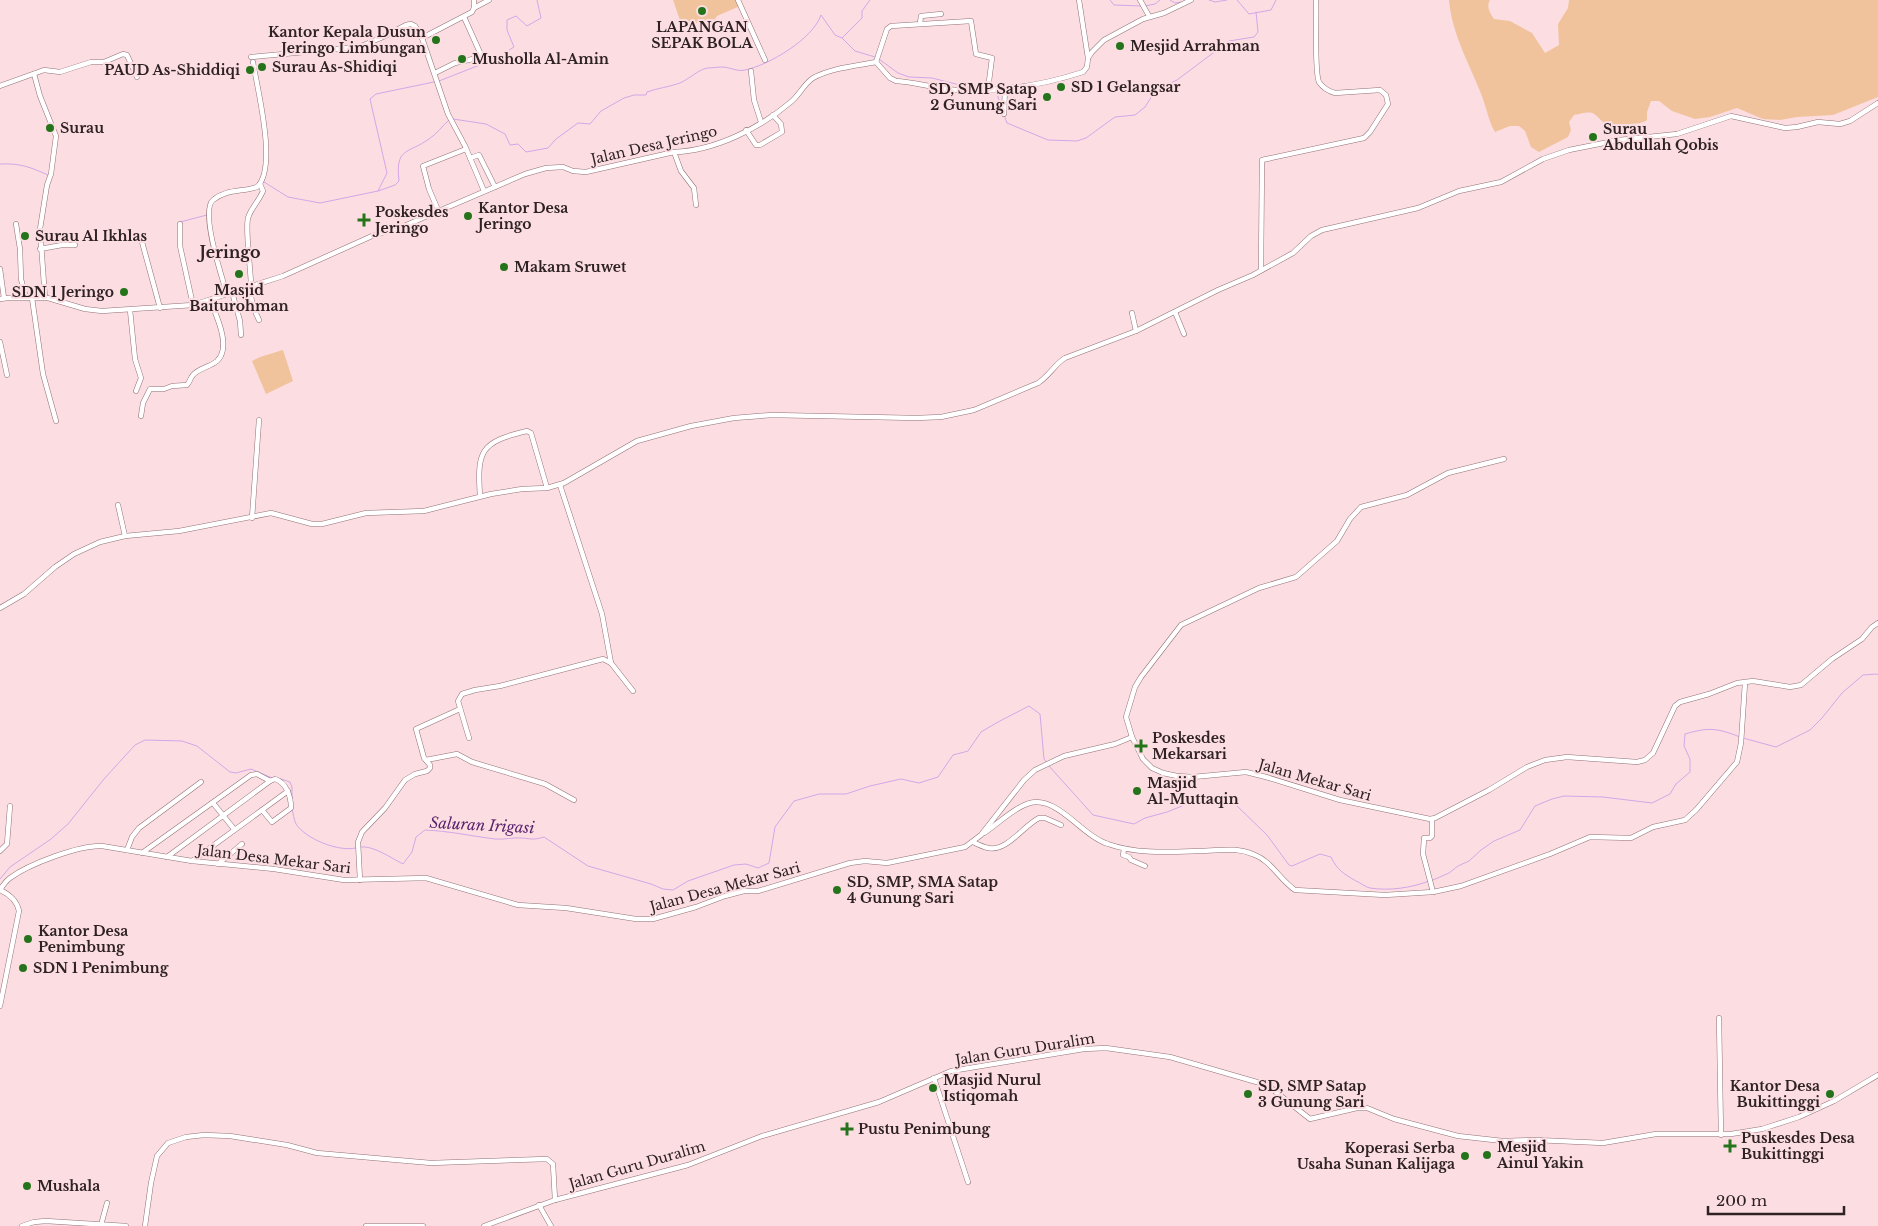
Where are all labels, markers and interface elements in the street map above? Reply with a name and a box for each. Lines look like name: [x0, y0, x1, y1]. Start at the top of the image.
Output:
marker: LAPANGAN SEPAK BOLA: [696, 5, 708, 17]
place label: LAPANGAN SEPAK BOLA: [651, 18, 753, 52]
place label: Kantor Kepala Dusun Jeringo Limbungan: [268, 23, 426, 57]
marker: Kantor Kepala Dusun Jeringo Limbungan: [430, 34, 442, 46]
place label: Mesjid Arrahman: [1130, 37, 1260, 55]
marker: Mesjid Arrahman: [1114, 40, 1126, 52]
place label: Musholla Al-Amin: [472, 50, 609, 68]
marker: Musholla Al-Amin: [456, 53, 468, 65]
place label: Surau As-Shidiqi: [272, 58, 397, 76]
place label: PAUD As-Shiddiqi: [104, 61, 240, 79]
marker: Surau As-Shidiqi: [256, 61, 268, 73]
marker: PAUD As-Shiddiqi: [244, 64, 256, 76]
place label: SD 1 Gelangsar: [1071, 78, 1180, 96]
place label: SD, SMP Satap 2 Gunung Sari: [929, 80, 1037, 114]
marker: SD 1 Gelangsar: [1055, 81, 1067, 93]
marker: SD, SMP Satap 2 Gunung Sari: [1041, 91, 1053, 103]
place label: Surau: [60, 119, 104, 137]
place label: Surau Abdullah Qobis: [1602, 120, 1719, 154]
marker: Surau: [44, 122, 56, 134]
street label: Jalan Desa Jeringo: [587, 122, 719, 169]
marker: Surau Abdullah Qobis: [1587, 131, 1599, 143]
place label: Kantor Desa Jeringo: [475, 199, 568, 233]
place label: Poskesdes Jeringo: [372, 203, 449, 237]
marker: Kantor Desa Jeringo: [462, 210, 474, 222]
marker: Poskesdes Jeringo: [357, 213, 371, 227]
place label: Surau Al Ikhlas: [35, 227, 148, 245]
marker: Surau Al Ikhlas: [19, 230, 31, 242]
district label: Jeringo: [196, 242, 261, 262]
place label: Makam Sruwet: [514, 258, 627, 276]
marker: Makam Sruwet: [498, 261, 510, 273]
marker: Masjid Baiturohman: [233, 268, 245, 280]
place label: Masjid Baiturohman: [189, 281, 289, 315]
place label: SDN 1 Jeringo: [12, 283, 114, 301]
marker: SDN 1 Jeringo: [118, 286, 130, 298]
place label: Poskesdes Mekarsari: [1152, 729, 1227, 763]
marker: Poskesdes Mekarsari: [1134, 739, 1148, 753]
street label: Jalan Mekar Sari: [1255, 755, 1374, 805]
place label: Masjid Al-Muttaqin: [1146, 774, 1239, 808]
marker: Masjid Al-Muttaqin: [1131, 785, 1143, 797]
water label: Saluran Irigasi: [429, 813, 536, 837]
street label: Jalan Desa Mekar Sari: [194, 840, 352, 877]
street label: Jalan Desa Mekar Sari: [646, 858, 802, 916]
place label: SD, SMP, SMA Satap 4 Gunung Sari: [847, 873, 998, 907]
marker: SD, SMP, SMA Satap 4 Gunung Sari: [831, 884, 843, 896]
place label: Kantor Desa Penimbung: [38, 922, 128, 956]
marker: Kantor Desa Penimbung: [22, 933, 34, 945]
place label: SDN 1 Penimbung: [33, 959, 169, 977]
marker: SDN 1 Penimbung: [17, 962, 29, 974]
street label: Jalan Guru Duralim: [952, 1029, 1096, 1069]
place label: Masjid Nurul Istiqomah: [943, 1071, 1041, 1105]
place label: SD, SMP Satap 3 Gunung Sari: [1258, 1077, 1367, 1111]
place label: Kantor Desa Bukittinggi: [1730, 1077, 1820, 1111]
marker: Masjid Nurul Istiqomah: [927, 1082, 939, 1094]
marker: SD, SMP Satap 3 Gunung Sari: [1242, 1088, 1254, 1100]
marker: Kantor Desa Bukittinggi: [1824, 1088, 1836, 1100]
place label: Pustu Penimbung: [858, 1120, 991, 1138]
marker: Pustu Penimbung: [840, 1122, 854, 1136]
place label: Puskesdes Desa Bukittinggi: [1741, 1129, 1855, 1163]
street label: Jalan Guru Duralim: [565, 1137, 707, 1194]
place label: Mesjid Ainul Yakin: [1496, 1138, 1584, 1172]
place label: Koperasi Serba Usaha Sunan Kalijaga: [1297, 1139, 1455, 1173]
marker: Puskesdes Desa Bukittinggi: [1723, 1139, 1737, 1153]
marker: Mesjid Ainul Yakin: [1481, 1149, 1493, 1161]
marker: Koperasi Serba Usaha Sunan Kalijaga: [1459, 1150, 1471, 1162]
place label: Mushala: [37, 1177, 100, 1195]
marker: Mushala: [21, 1180, 33, 1192]
scale bar: [1708, 1184, 1844, 1216]
text: 200 m: [1716, 1191, 1767, 1210]

